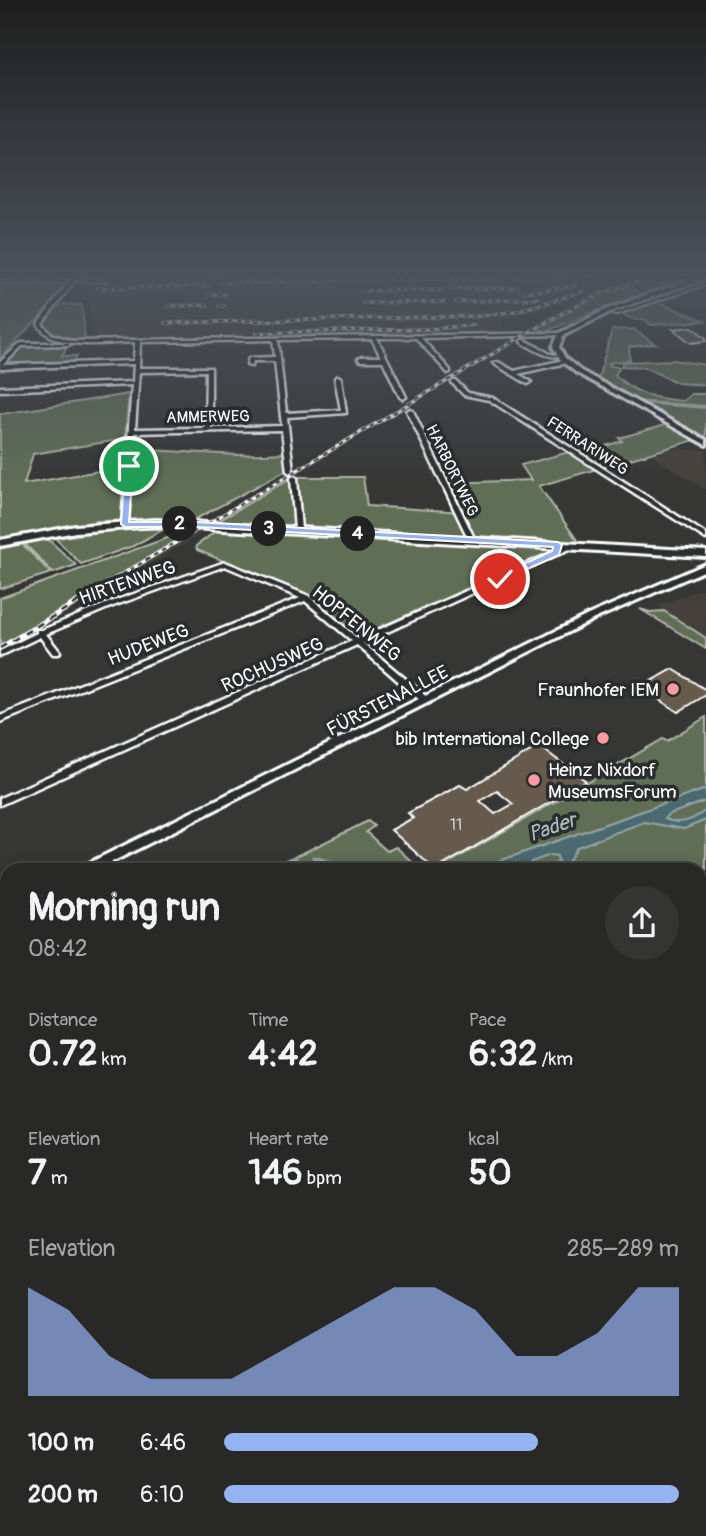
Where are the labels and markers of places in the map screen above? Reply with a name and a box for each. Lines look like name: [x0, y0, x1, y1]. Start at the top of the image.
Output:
pin: [99, 436, 159, 496]
pin: 2: [162, 506, 198, 542]
pin: 3: [252, 512, 286, 546]
pin: 4: [340, 516, 376, 552]
pin: [470, 549, 530, 609]
place label: Fraunhofer IEM: [537, 678, 659, 702]
marker: Fraunhofer IEM: [665, 681, 681, 697]
place label: bib International College: [396, 727, 590, 751]
marker: bib International College: [595, 730, 611, 746]
place label: Heinz Nixdorf MuseumsForum: [548, 758, 677, 804]
marker: Heinz Nixdorf MuseumsForum: [526, 772, 542, 788]

